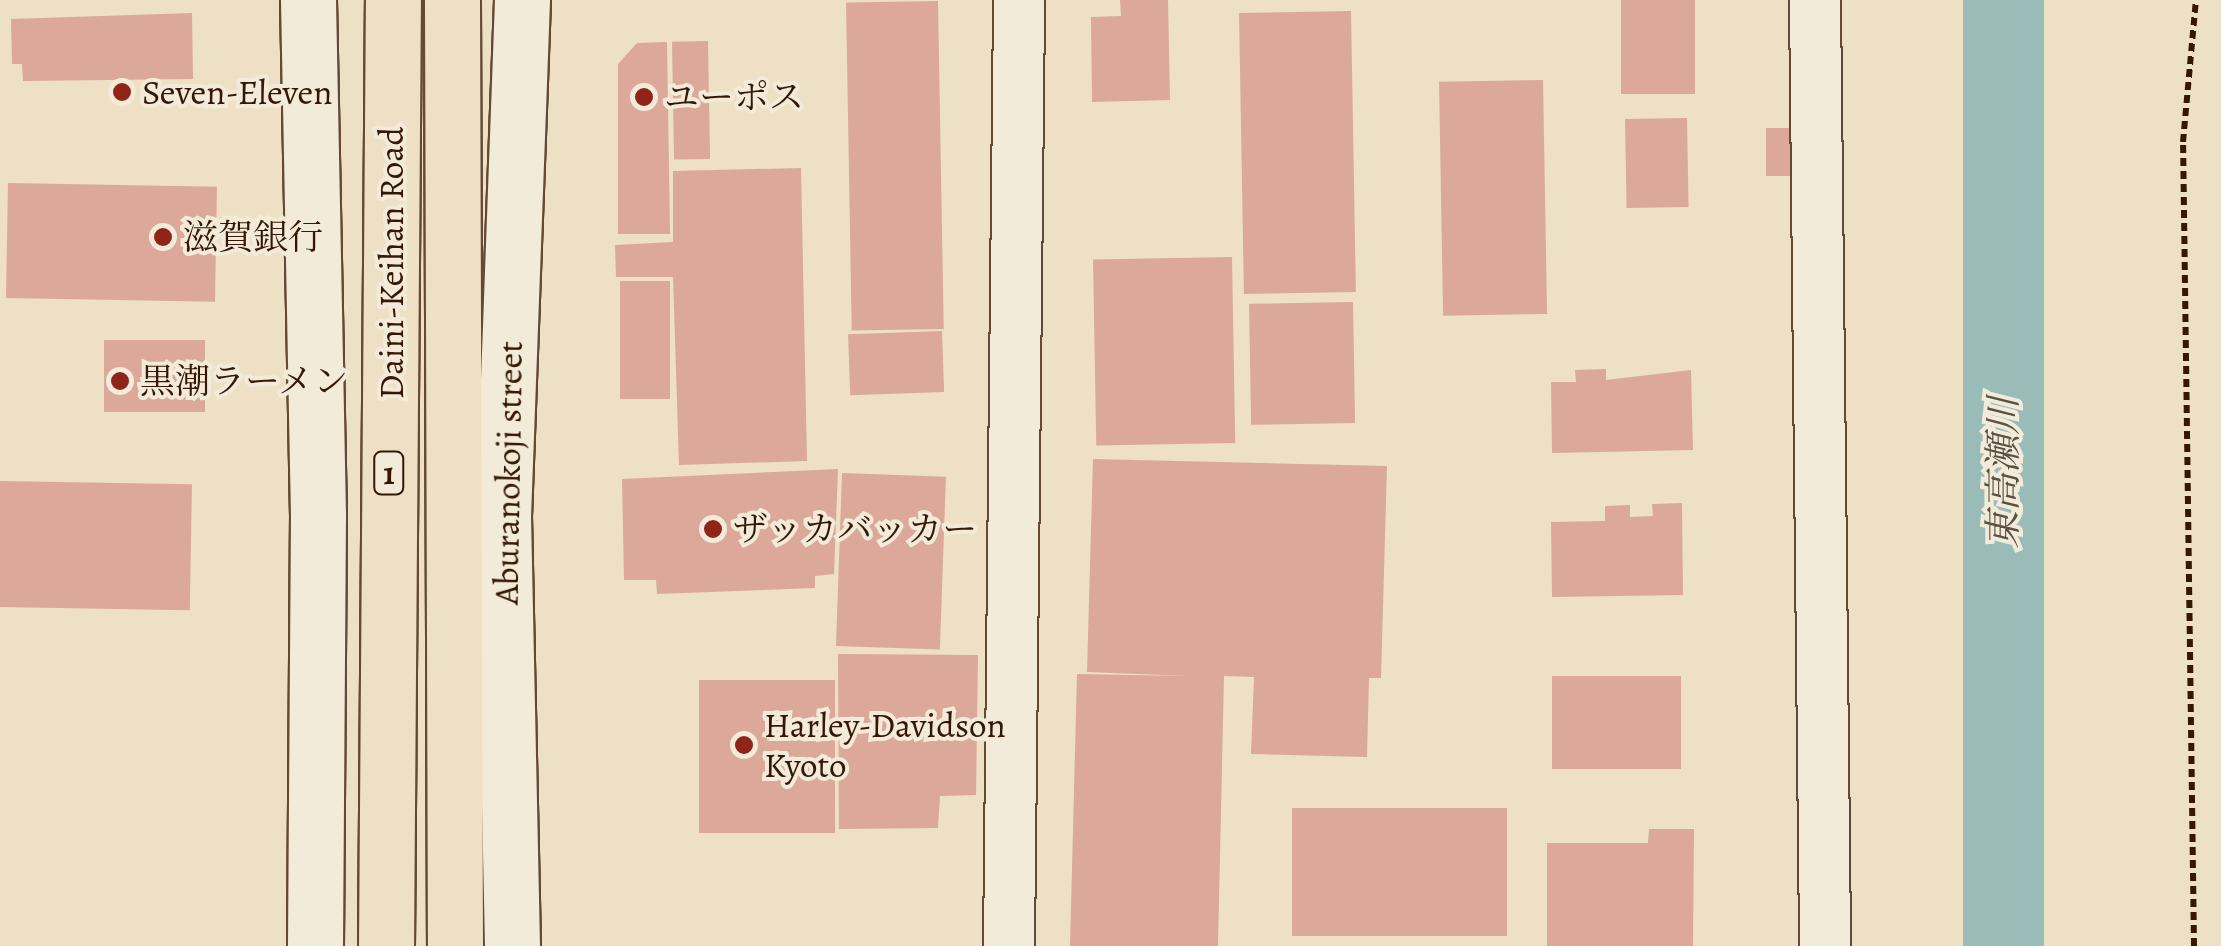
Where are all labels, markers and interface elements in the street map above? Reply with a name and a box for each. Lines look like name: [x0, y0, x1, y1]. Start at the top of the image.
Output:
place label: Seven-Eleven: [142, 71, 332, 113]
place label: ユーポス: [664, 76, 804, 118]
marker: Seven-Eleven: [111, 81, 133, 103]
marker: ユーポス: [633, 86, 655, 108]
street label: Daini-Keihan Road: [370, 127, 412, 399]
place label: 滋賀銀行: [183, 216, 323, 258]
marker: 滋賀銀行: [152, 226, 174, 248]
street label: Aburanokoji street: [485, 341, 531, 605]
place label: 黒潮ラーメン: [140, 360, 350, 402]
marker: 黒潮ラーメン: [109, 370, 131, 392]
water label: 東高瀬川: [1981, 397, 2027, 549]
road number: 1: [372, 446, 406, 500]
place label: ザッカバッカー: [733, 508, 978, 550]
marker: ザッカバッカー: [702, 518, 724, 540]
place label: Harley-Davidson Kyoto: [764, 704, 1006, 786]
marker: Harley-Davidson Kyoto: [733, 734, 755, 756]

